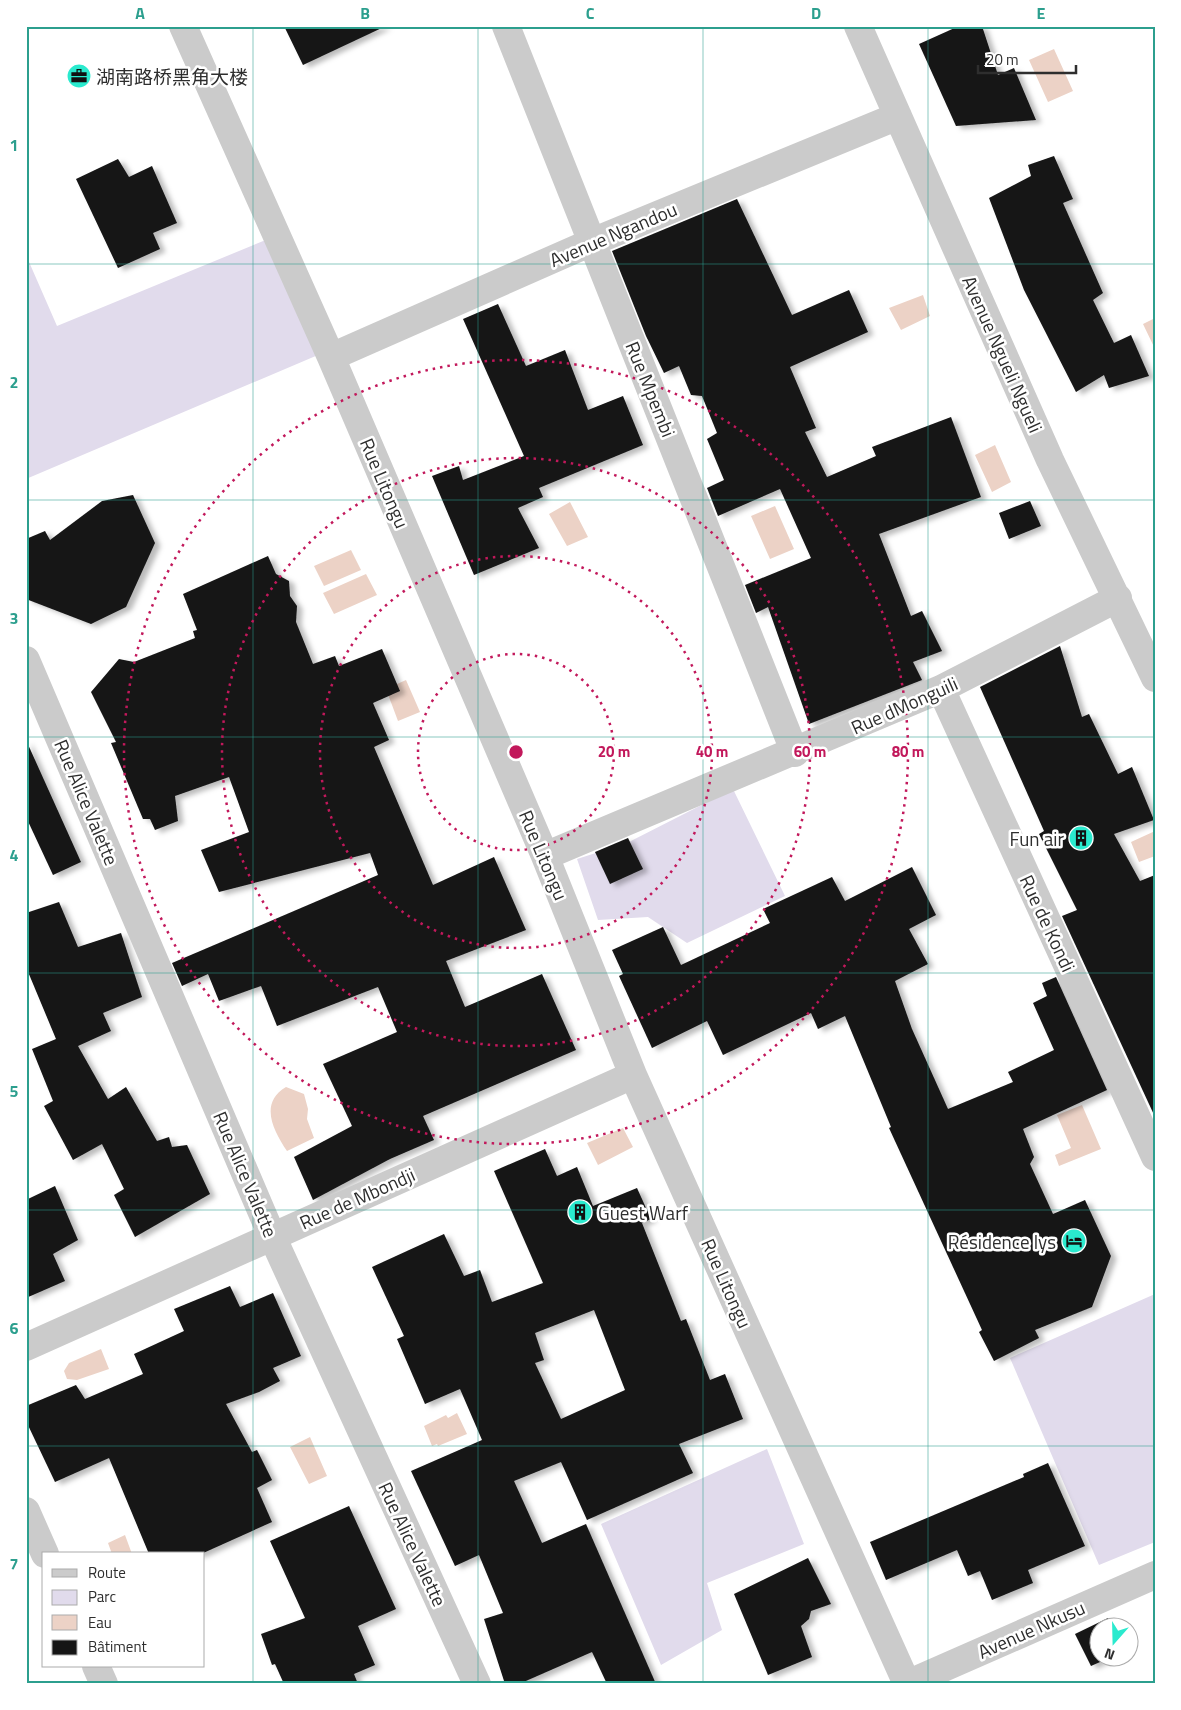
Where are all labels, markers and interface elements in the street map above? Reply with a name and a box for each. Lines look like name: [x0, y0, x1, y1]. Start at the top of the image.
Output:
text: A: [135, 1, 145, 25]
text: B: [360, 1, 370, 25]
text: C: [586, 1, 595, 25]
text: D: [811, 1, 821, 25]
text: E: [1037, 1, 1046, 25]
scale bar: [978, 42, 1076, 74]
text: 20 m: [986, 48, 1019, 71]
place label: 湖南路桥黑角大楼: [96, 62, 248, 91]
office icon: 湖南路桥黑角大楼: [66, 63, 92, 89]
text: 1: [10, 133, 18, 157]
street label: Avenue Ngandou: [545, 194, 681, 274]
street label: Avenue Ngueli Ngueli: [955, 271, 1051, 437]
street label: Rue Mpembi: [619, 337, 683, 441]
text: 2: [10, 370, 18, 394]
street label: Rue Litongu: [353, 433, 417, 533]
text: 3: [10, 606, 18, 630]
street label: Rue dMonguili: [846, 669, 962, 741]
street label: Rue Alice Valette: [47, 735, 127, 869]
text: 20 m: [598, 740, 630, 763]
text: 40 m: [696, 740, 728, 763]
text: 60 m: [794, 740, 826, 763]
text: 80 m: [892, 740, 924, 763]
centre of rings: [507, 743, 525, 761]
street label: Rue Litongu: [512, 805, 576, 905]
place label: Fun air: [1010, 824, 1064, 853]
building icon: Fun air: [1068, 825, 1094, 851]
text: 4: [10, 843, 19, 867]
street label: Rue de Kondi: [1013, 870, 1083, 976]
text: 5: [10, 1079, 19, 1103]
street label: Rue Alice Valette: [206, 1107, 286, 1241]
street label: Rue de Mbondji: [295, 1160, 419, 1236]
place label: Guest Warf: [598, 1198, 689, 1227]
building icon: Guest Warf: [567, 1199, 593, 1225]
place label: Résidence lys: [948, 1227, 1056, 1256]
hotel icon: Résidence lys: [1061, 1228, 1087, 1254]
street label: Rue Litongu: [694, 1233, 760, 1333]
text: 6: [10, 1316, 19, 1340]
street label: Rue Alice Valette: [371, 1477, 455, 1611]
text: 7: [10, 1552, 18, 1576]
legend: [42, 1552, 205, 1668]
text: Route: [88, 1561, 126, 1584]
text: Parc: [88, 1585, 116, 1608]
street label: Avenue Nkusu: [973, 1592, 1089, 1666]
text: Eau: [88, 1611, 112, 1634]
north arrow: [1088, 1618, 1138, 1668]
text: Bâtiment: [88, 1635, 147, 1658]
text: N: [1101, 1643, 1118, 1666]

